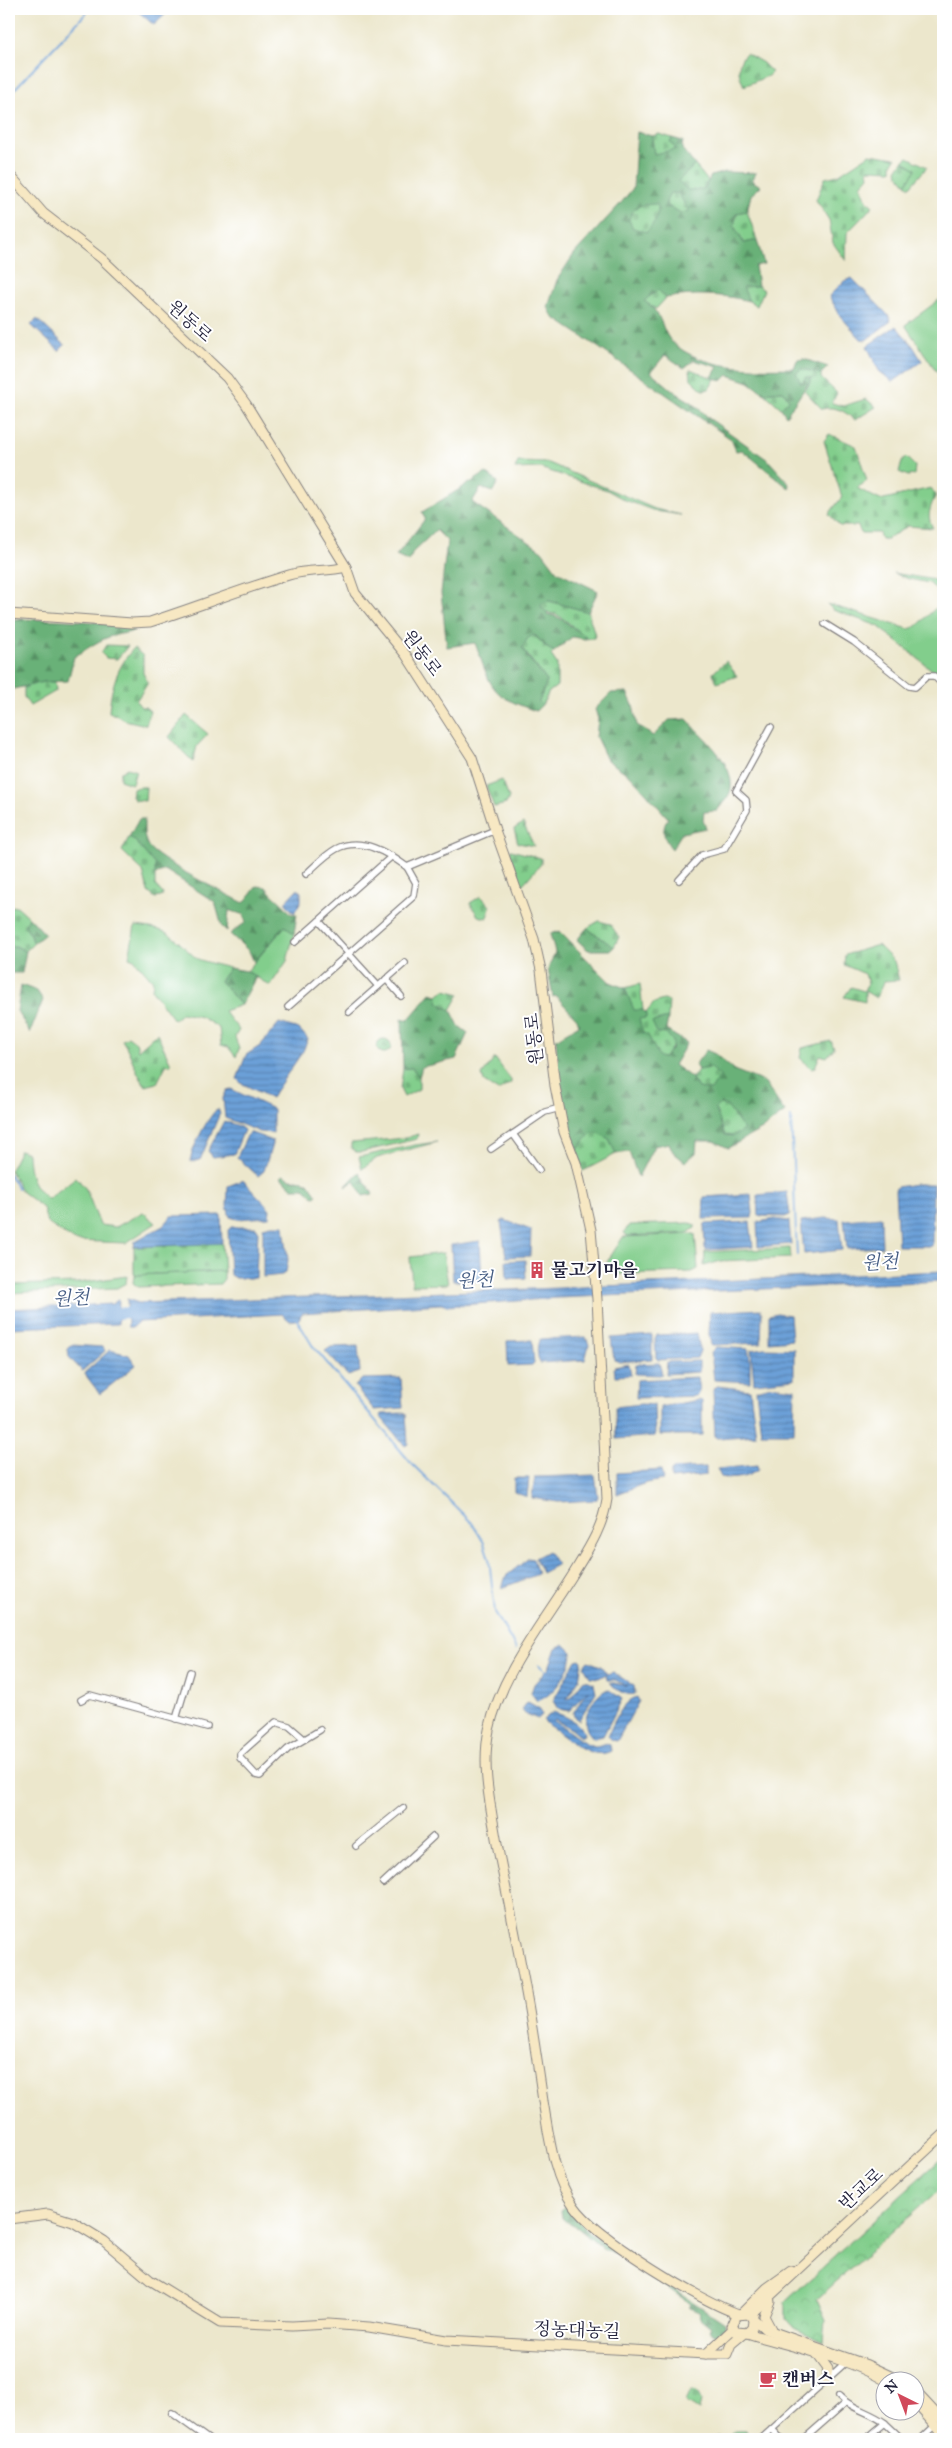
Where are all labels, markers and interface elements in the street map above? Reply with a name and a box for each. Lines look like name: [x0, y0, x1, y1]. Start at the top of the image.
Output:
street label: 원동로: [163, 295, 217, 347]
street label: 원동로: [398, 626, 446, 680]
street label: 원동로: [520, 1012, 548, 1066]
water label: 원천: [861, 1249, 901, 1274]
place label: 물고기마을: [551, 1259, 638, 1281]
building icon: 물고기마을: [527, 1260, 547, 1280]
water label: 원천: [456, 1267, 496, 1292]
water label: 원천: [52, 1285, 92, 1310]
street label: 반교로: [834, 2163, 888, 2215]
street label: 정농대농길: [533, 2317, 621, 2343]
place label: 캔버스: [782, 2368, 835, 2390]
cafe icon: 캔버스: [758, 2369, 778, 2389]
north arrow: [874, 2370, 924, 2420]
text: N: [882, 2376, 902, 2397]

